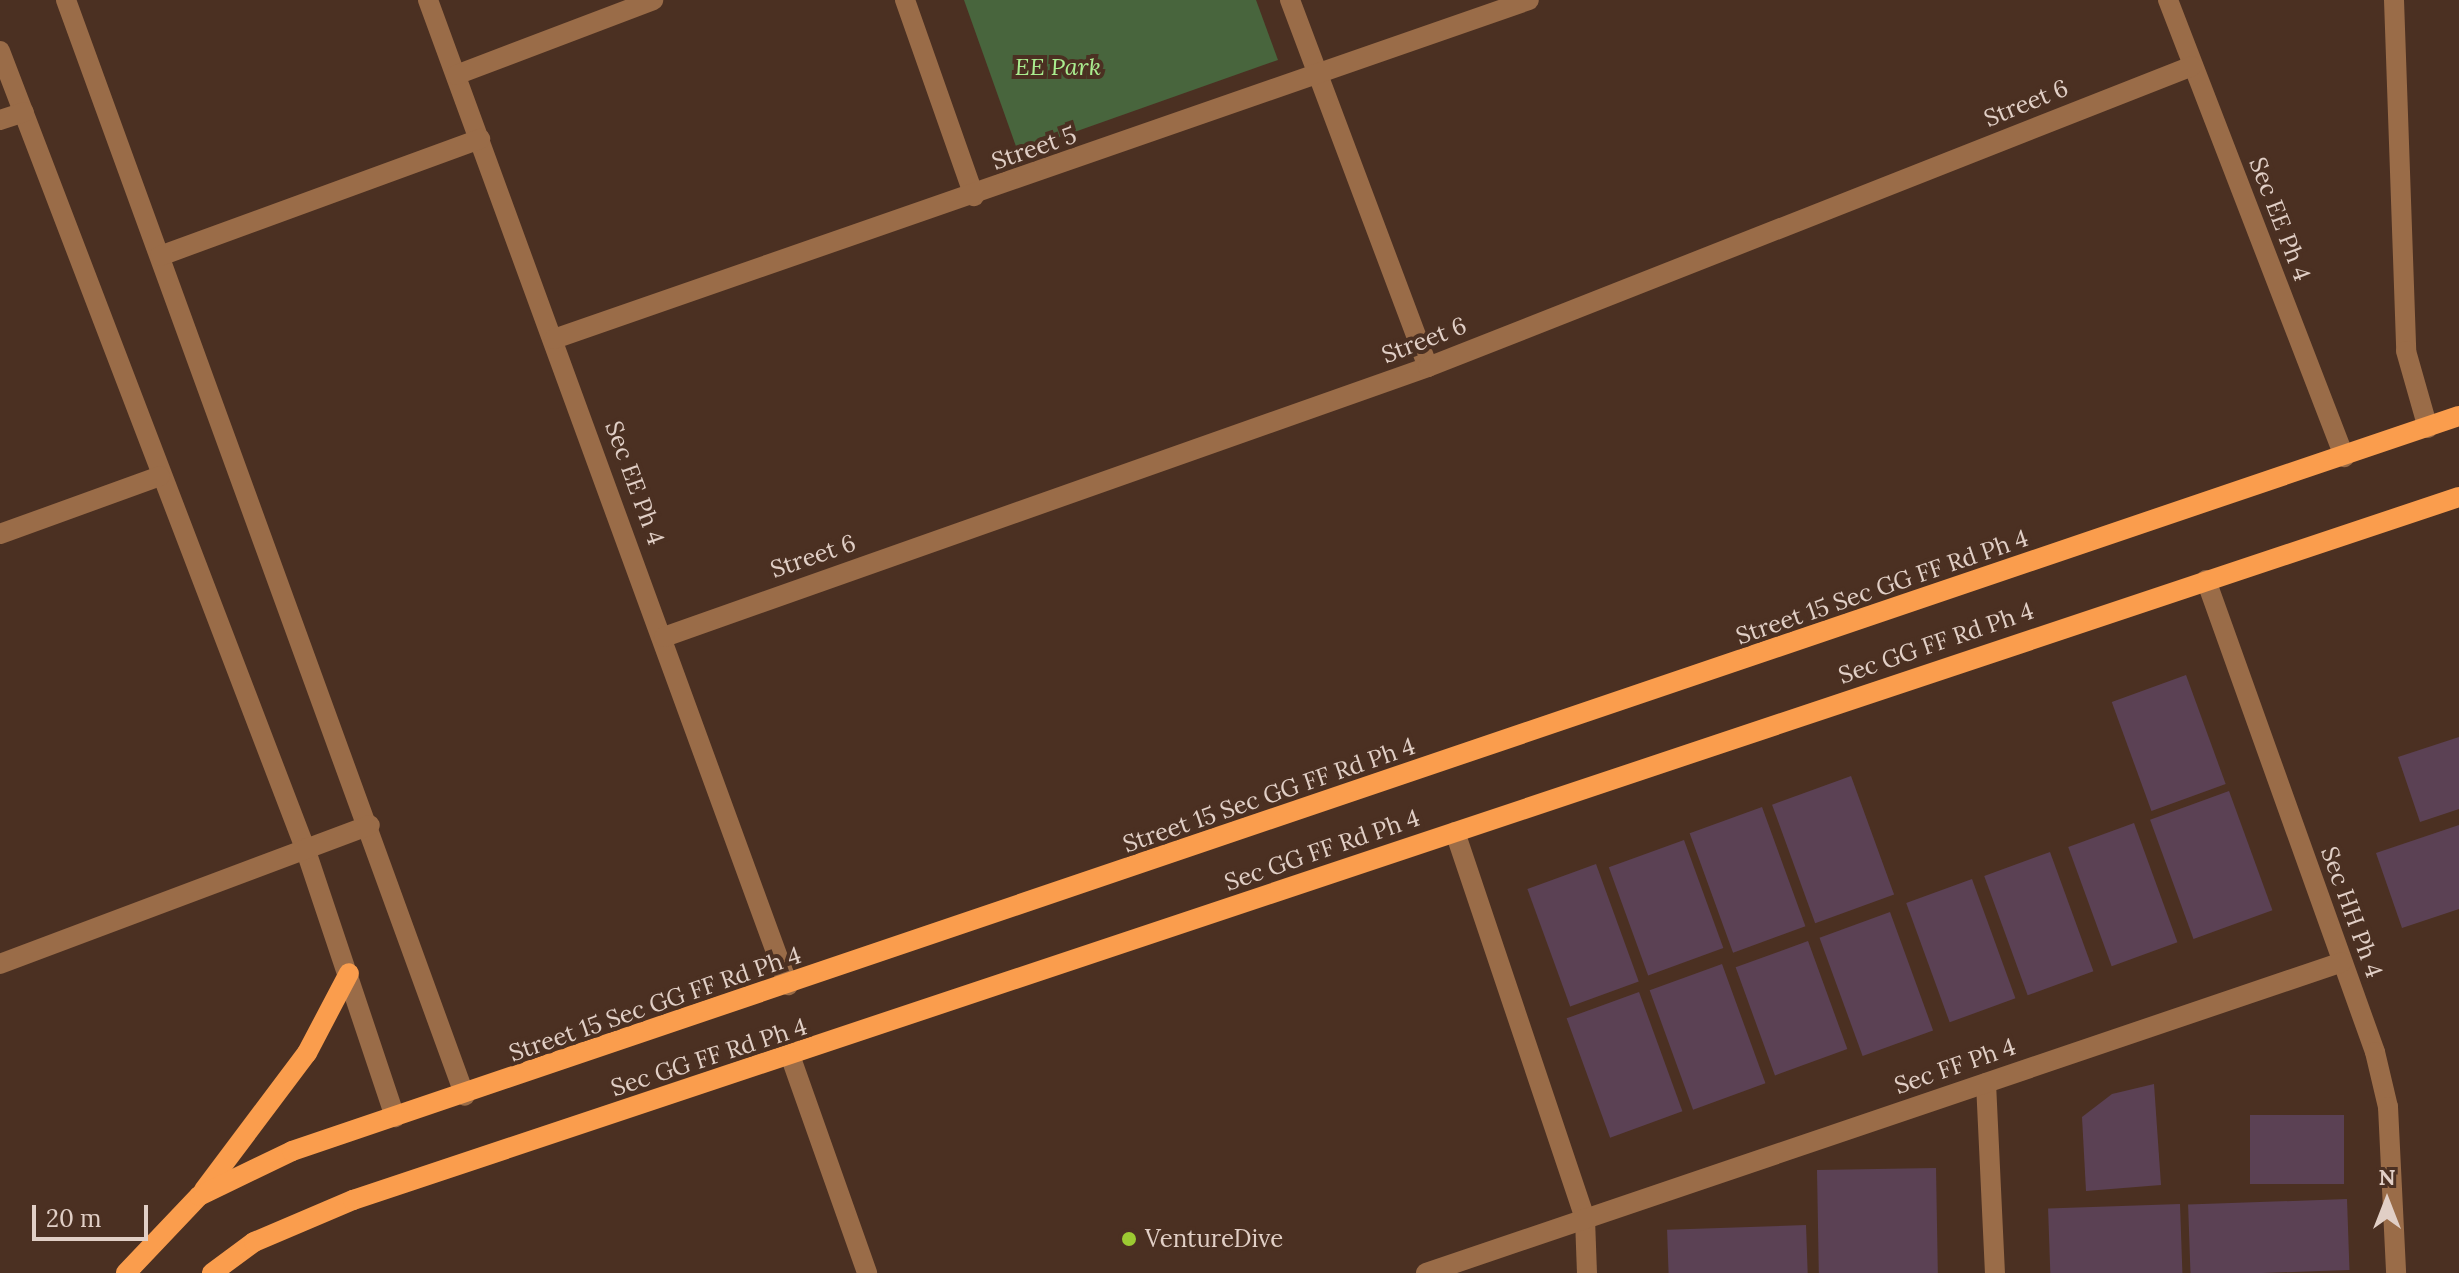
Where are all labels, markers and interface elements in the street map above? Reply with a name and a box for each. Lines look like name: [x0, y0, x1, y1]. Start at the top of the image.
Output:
park label: EE Park: [1015, 53, 1101, 81]
street label: Street 6: [1980, 73, 2072, 133]
street label: Street 5: [988, 120, 1080, 176]
street label: Sec EE Ph 4: [2243, 153, 2317, 285]
street label: Street 6: [1378, 311, 1470, 369]
street label: Sec EE Ph 4: [599, 417, 671, 549]
street label: Street 15 Sec GG FF Rd Ph 4: [1732, 523, 2032, 651]
street label: Street 6: [767, 528, 859, 584]
street label: Sec GG FF Rd Ph 4: [1835, 596, 2037, 690]
street label: Street 15 Sec GG FF Rd Ph 4: [1119, 731, 1419, 859]
street label: Sec GG FF Rd Ph 4: [1221, 803, 1423, 897]
street label: Sec HH Ph 4: [2315, 843, 2389, 981]
street label: Street 15 Sec GG FF Rd Ph 4: [505, 940, 805, 1068]
street label: Sec GG FF Rd Ph 4: [607, 1012, 811, 1102]
street label: Sec FF Ph 4: [1891, 1032, 2019, 1100]
north arrow: [2347, 1161, 2427, 1241]
text: N: [2378, 1163, 2396, 1191]
scale bar: [36, 1189, 152, 1239]
text: 20 m: [46, 1203, 102, 1234]
place label: VentureDive: [1145, 1225, 1283, 1253]
marker: VentureDive: [1120, 1230, 1138, 1248]

